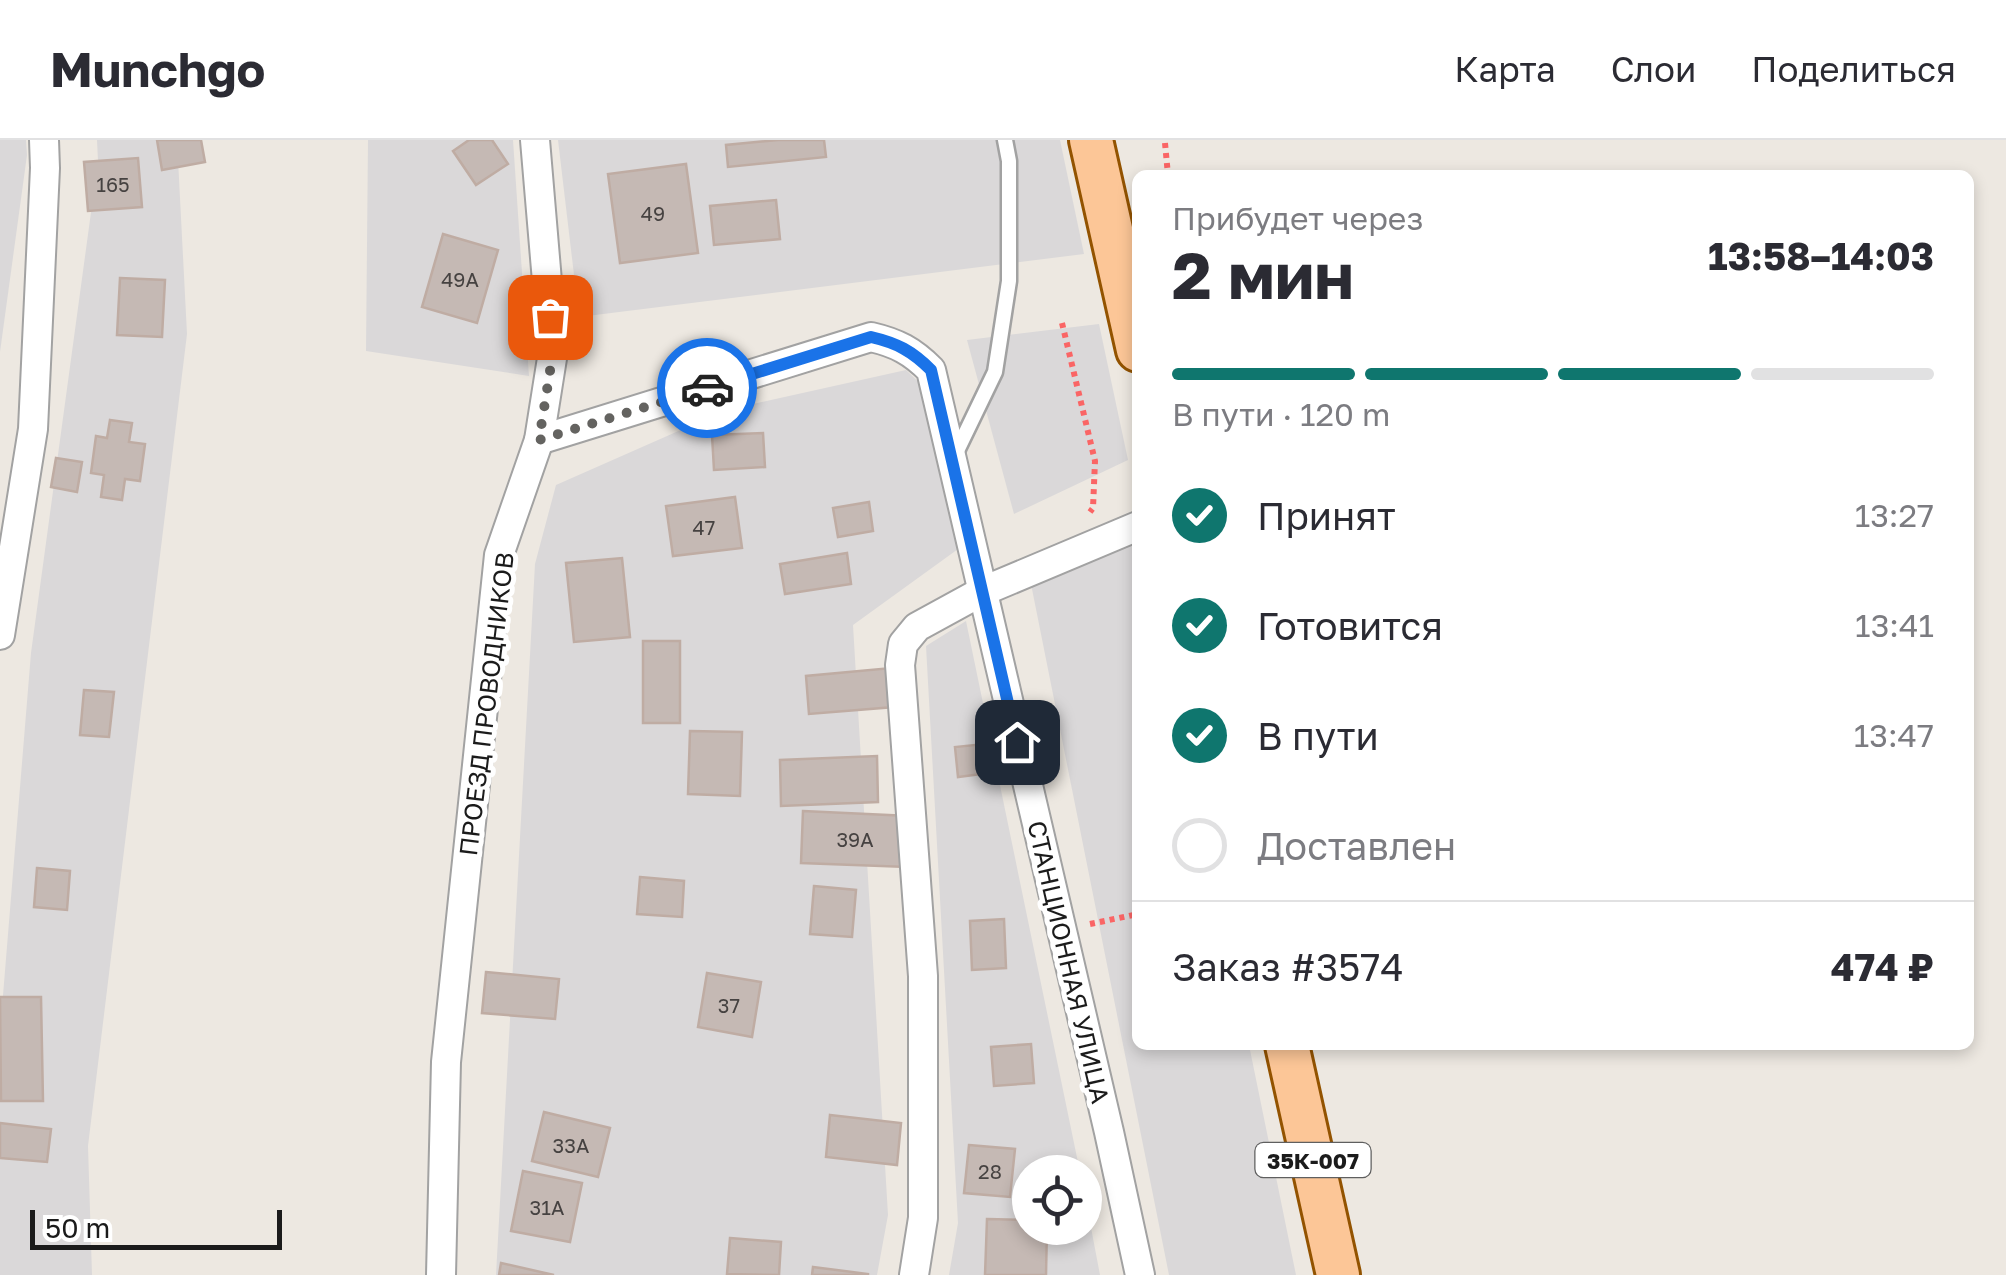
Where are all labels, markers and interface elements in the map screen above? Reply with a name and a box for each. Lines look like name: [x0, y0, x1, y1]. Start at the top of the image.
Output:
text: Munchgo: [50, 40, 265, 98]
text: Карта: [1454, 48, 1556, 90]
text: Слои: [1611, 48, 1696, 90]
text: Поделиться: [1751, 48, 1956, 90]
house number: 165: [96, 172, 130, 196]
text: Прибудет через: [1172, 199, 1423, 237]
house number: 49: [641, 201, 665, 225]
text: 13:58–14:03: [1708, 233, 1934, 278]
text: 2 мин: [1172, 235, 1354, 313]
house number: 49А: [441, 267, 479, 291]
pin: [508, 275, 593, 360]
icon: bag: [523, 290, 578, 345]
courier: [657, 338, 757, 438]
icon: car: [680, 361, 735, 416]
text: В пути · 120 m: [1172, 395, 1390, 433]
icon: check: [1172, 488, 1227, 543]
text: Принят: [1257, 493, 1396, 538]
text: 13:27: [1855, 496, 1934, 534]
house number: 47: [693, 515, 715, 539]
street label: ПРОЕЗД ПРОВОДНИКОВ: [452, 550, 520, 858]
icon: check: [1172, 598, 1227, 653]
text: Готовится: [1257, 603, 1443, 648]
text: 13:41: [1855, 606, 1934, 644]
pin: [975, 700, 1060, 785]
icon: check: [1172, 708, 1227, 763]
text: В пути: [1257, 713, 1379, 758]
icon: home: [990, 715, 1045, 770]
text: 13:47: [1854, 716, 1934, 754]
street label: СТАНЦИОННАЯ УЛИЦА: [1021, 818, 1117, 1107]
text: Доставлен: [1257, 823, 1456, 868]
house number: 39А: [836, 827, 874, 851]
text: Заказ #3574: [1172, 944, 1404, 989]
text: 474 ₽: [1831, 944, 1934, 989]
house number: 37: [718, 993, 740, 1017]
house number: 33А: [553, 1133, 589, 1157]
road number: 35К-007: [1256, 1143, 1370, 1177]
map controls: [1012, 1155, 1102, 1245]
button: locate: [1012, 1155, 1102, 1245]
house number: 28: [978, 1159, 1002, 1183]
house number: 31А: [530, 1195, 564, 1219]
scale bar: [30, 1205, 282, 1250]
text: 50 m: [45, 1211, 110, 1244]

